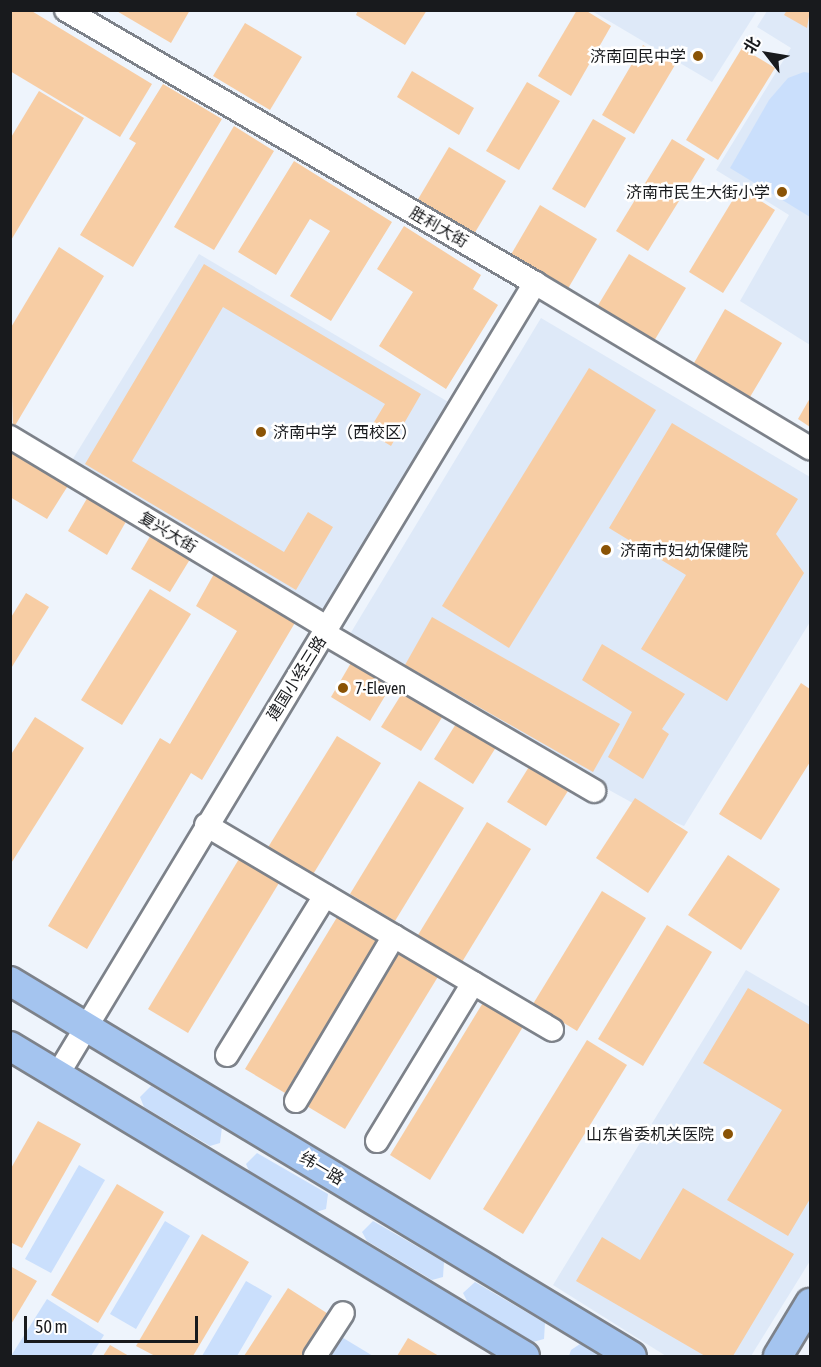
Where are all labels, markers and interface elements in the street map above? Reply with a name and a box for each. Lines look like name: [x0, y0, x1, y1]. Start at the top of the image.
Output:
north arrow: [737, 24, 797, 84]
text: 北: [740, 33, 763, 56]
place label: 济南回民中学: [590, 46, 686, 66]
marker: 济南回民中学: [691, 49, 705, 63]
place label: 济南市民生大街小学: [626, 182, 770, 202]
marker: 济南市民生大街小学: [775, 185, 789, 199]
street label: 胜利大街: [406, 203, 472, 251]
place label: 济南中学（西校区）: [273, 422, 417, 442]
marker: 济南中学（西校区）: [254, 425, 268, 439]
street label: 复兴大街: [136, 507, 200, 557]
place label: 济南市妇幼保健院: [620, 540, 748, 560]
marker: 济南市妇幼保健院: [597, 541, 615, 559]
street label: 建国小经三路: [262, 632, 330, 724]
place label: 7-Eleven: [355, 678, 406, 698]
marker: 7-Eleven: [336, 681, 350, 695]
place label: 山东省委机关医院: [586, 1124, 714, 1144]
marker: 山东省委机关医院: [719, 1125, 737, 1143]
street label: 纬一路: [296, 1147, 348, 1189]
scale bar: [27, 1304, 201, 1342]
text: 50 m: [35, 1316, 67, 1337]

